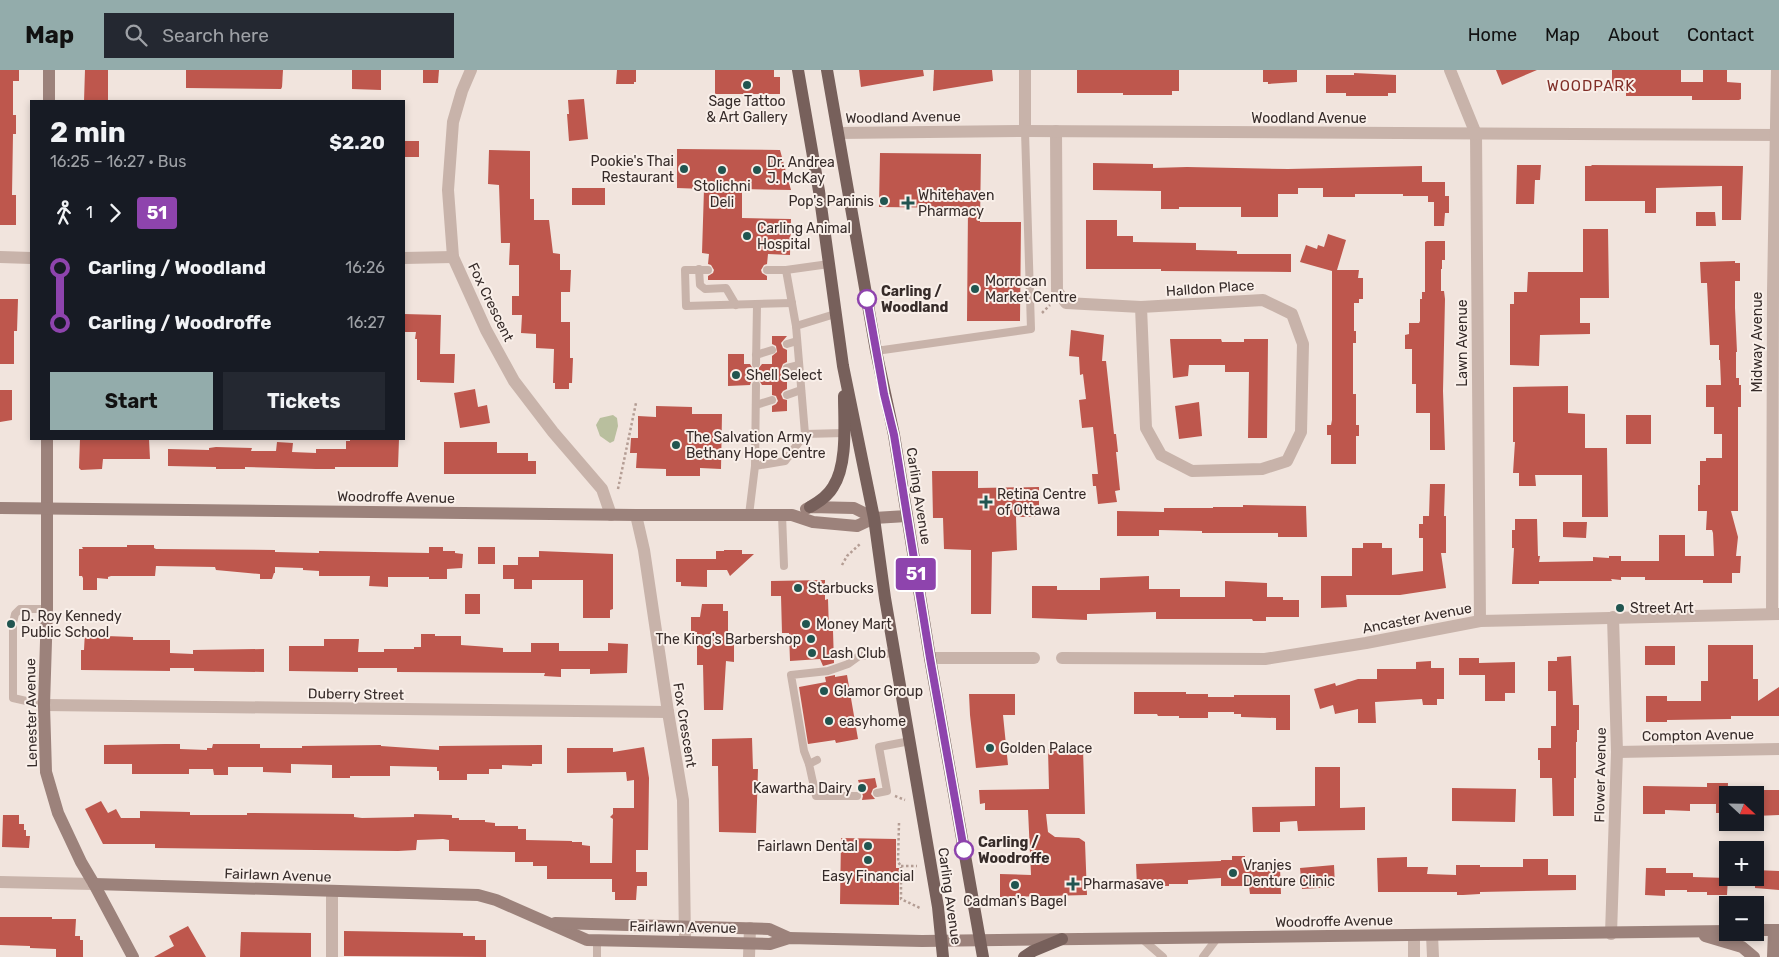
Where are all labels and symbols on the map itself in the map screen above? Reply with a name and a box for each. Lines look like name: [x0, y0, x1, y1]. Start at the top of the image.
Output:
district label: WOODPARK: [1547, 77, 1635, 95]
marker: Sage Tattoo & Art Gallery: [741, 79, 753, 91]
place label: Sage Tattoo & Art Gallery: [706, 93, 788, 126]
street label: Woodland Avenue: [845, 108, 961, 127]
street label: Woodland Avenue: [1251, 110, 1367, 127]
place label: Pookie's Thai Restaurant: [591, 153, 675, 186]
place label: Dr. Andrea J. McKay: [767, 154, 835, 187]
marker: Pookie's Thai Restaurant: [678, 163, 690, 175]
marker: Stolichni Deli: [716, 164, 728, 176]
marker: Dr. Andrea J. McKay: [751, 164, 763, 176]
place label: Stolichni Deli: [693, 178, 751, 211]
place label: Whitehaven Pharmacy: [918, 187, 994, 220]
place label: Pop's Paninis: [788, 193, 874, 210]
marker: Pop's Paninis: [878, 195, 890, 207]
marker: Whitehaven Pharmacy: [902, 197, 914, 209]
place label: Carling Animal Hospital: [757, 220, 851, 253]
marker: Carling Animal Hospital: [741, 230, 753, 242]
street label: Fox Crescent: [464, 260, 517, 345]
place label: Morrocan Market Centre: [985, 273, 1077, 306]
street label: Halldon Place: [1165, 277, 1255, 300]
place label: Carling / Woodland: [881, 283, 949, 316]
marker: Morrocan Market Centre: [969, 283, 981, 295]
marker: Carling / Woodland: [857, 289, 877, 309]
street label: Midway Avenue: [1749, 291, 1766, 392]
street label: Lawn Avenue: [1454, 299, 1471, 387]
place label: Shell Select: [746, 367, 823, 384]
marker: Shell Select: [730, 369, 742, 381]
place label: The Salvation Army Bethany Hope Centre: [686, 429, 826, 462]
marker: The Salvation Army Bethany Hope Centre: [670, 439, 682, 451]
street label: Carling Avenue: [902, 446, 935, 546]
place label: Retina Centre of Ottawa: [997, 486, 1087, 519]
street label: Woodroffe Avenue: [337, 488, 455, 507]
marker: Retina Centre of Ottawa: [979, 495, 993, 509]
line badge: 51: [894, 558, 938, 590]
place label: Starbucks: [808, 580, 874, 597]
marker: Starbucks: [792, 582, 804, 594]
street label: Ancaster Avenue: [1361, 600, 1473, 637]
place label: Street Art: [1630, 600, 1694, 617]
marker: Street Art: [1614, 602, 1626, 614]
place label: D. Roy Kennedy Public School: [21, 608, 122, 641]
place label: Money Mart: [816, 616, 892, 633]
marker: D. Roy Kennedy Public School: [5, 618, 17, 630]
marker: Money Mart: [800, 618, 812, 630]
place label: The King's Barbershop: [656, 631, 801, 648]
marker: The King's Barbershop: [805, 633, 817, 645]
place label: Lash Club: [822, 645, 886, 662]
marker: Lash Club: [806, 647, 818, 659]
street label: Lenester Avenue: [22, 658, 41, 768]
street label: Fox Crescent: [669, 681, 700, 769]
place label: Glamor Group: [834, 683, 923, 700]
street label: Duberry Street: [308, 685, 405, 704]
marker: Glamor Group: [818, 685, 830, 697]
place label: easyhome: [839, 713, 906, 730]
marker: easyhome: [823, 715, 835, 727]
street label: Compton Avenue: [1642, 726, 1754, 745]
street label: Flower Avenue: [1591, 727, 1610, 823]
place label: Golden Palace: [1000, 740, 1092, 757]
marker: Golden Palace: [984, 742, 996, 754]
place label: Kawartha Dairy: [753, 780, 852, 797]
marker: Kawartha Dairy: [856, 782, 868, 794]
north arrow: [1719, 786, 1764, 831]
place label: Carling / Woodroffe: [978, 834, 1050, 867]
place label: Fairlawn Dental: [757, 838, 858, 855]
marker: Fairlawn Dental: [862, 840, 874, 852]
marker: Carling / Woodroffe: [954, 840, 974, 860]
street label: Carling Avenue: [934, 846, 965, 946]
marker: Easy Financial: [862, 854, 874, 866]
place label: Vranjes Denture Clinic: [1243, 857, 1335, 890]
street label: Fairlawn Avenue: [224, 865, 332, 886]
marker: Vranjes Denture Clinic: [1227, 867, 1239, 879]
place label: Easy Financial: [822, 868, 914, 885]
place label: Pharmasave: [1083, 876, 1164, 893]
marker: Pharmasave: [1067, 878, 1079, 890]
marker: Cadman's Bagel: [1009, 879, 1021, 891]
place label: Cadman's Bagel: [963, 893, 1067, 910]
street label: Woodroffe Avenue: [1275, 912, 1393, 931]
street label: Fairlawn Avenue: [629, 918, 737, 937]

